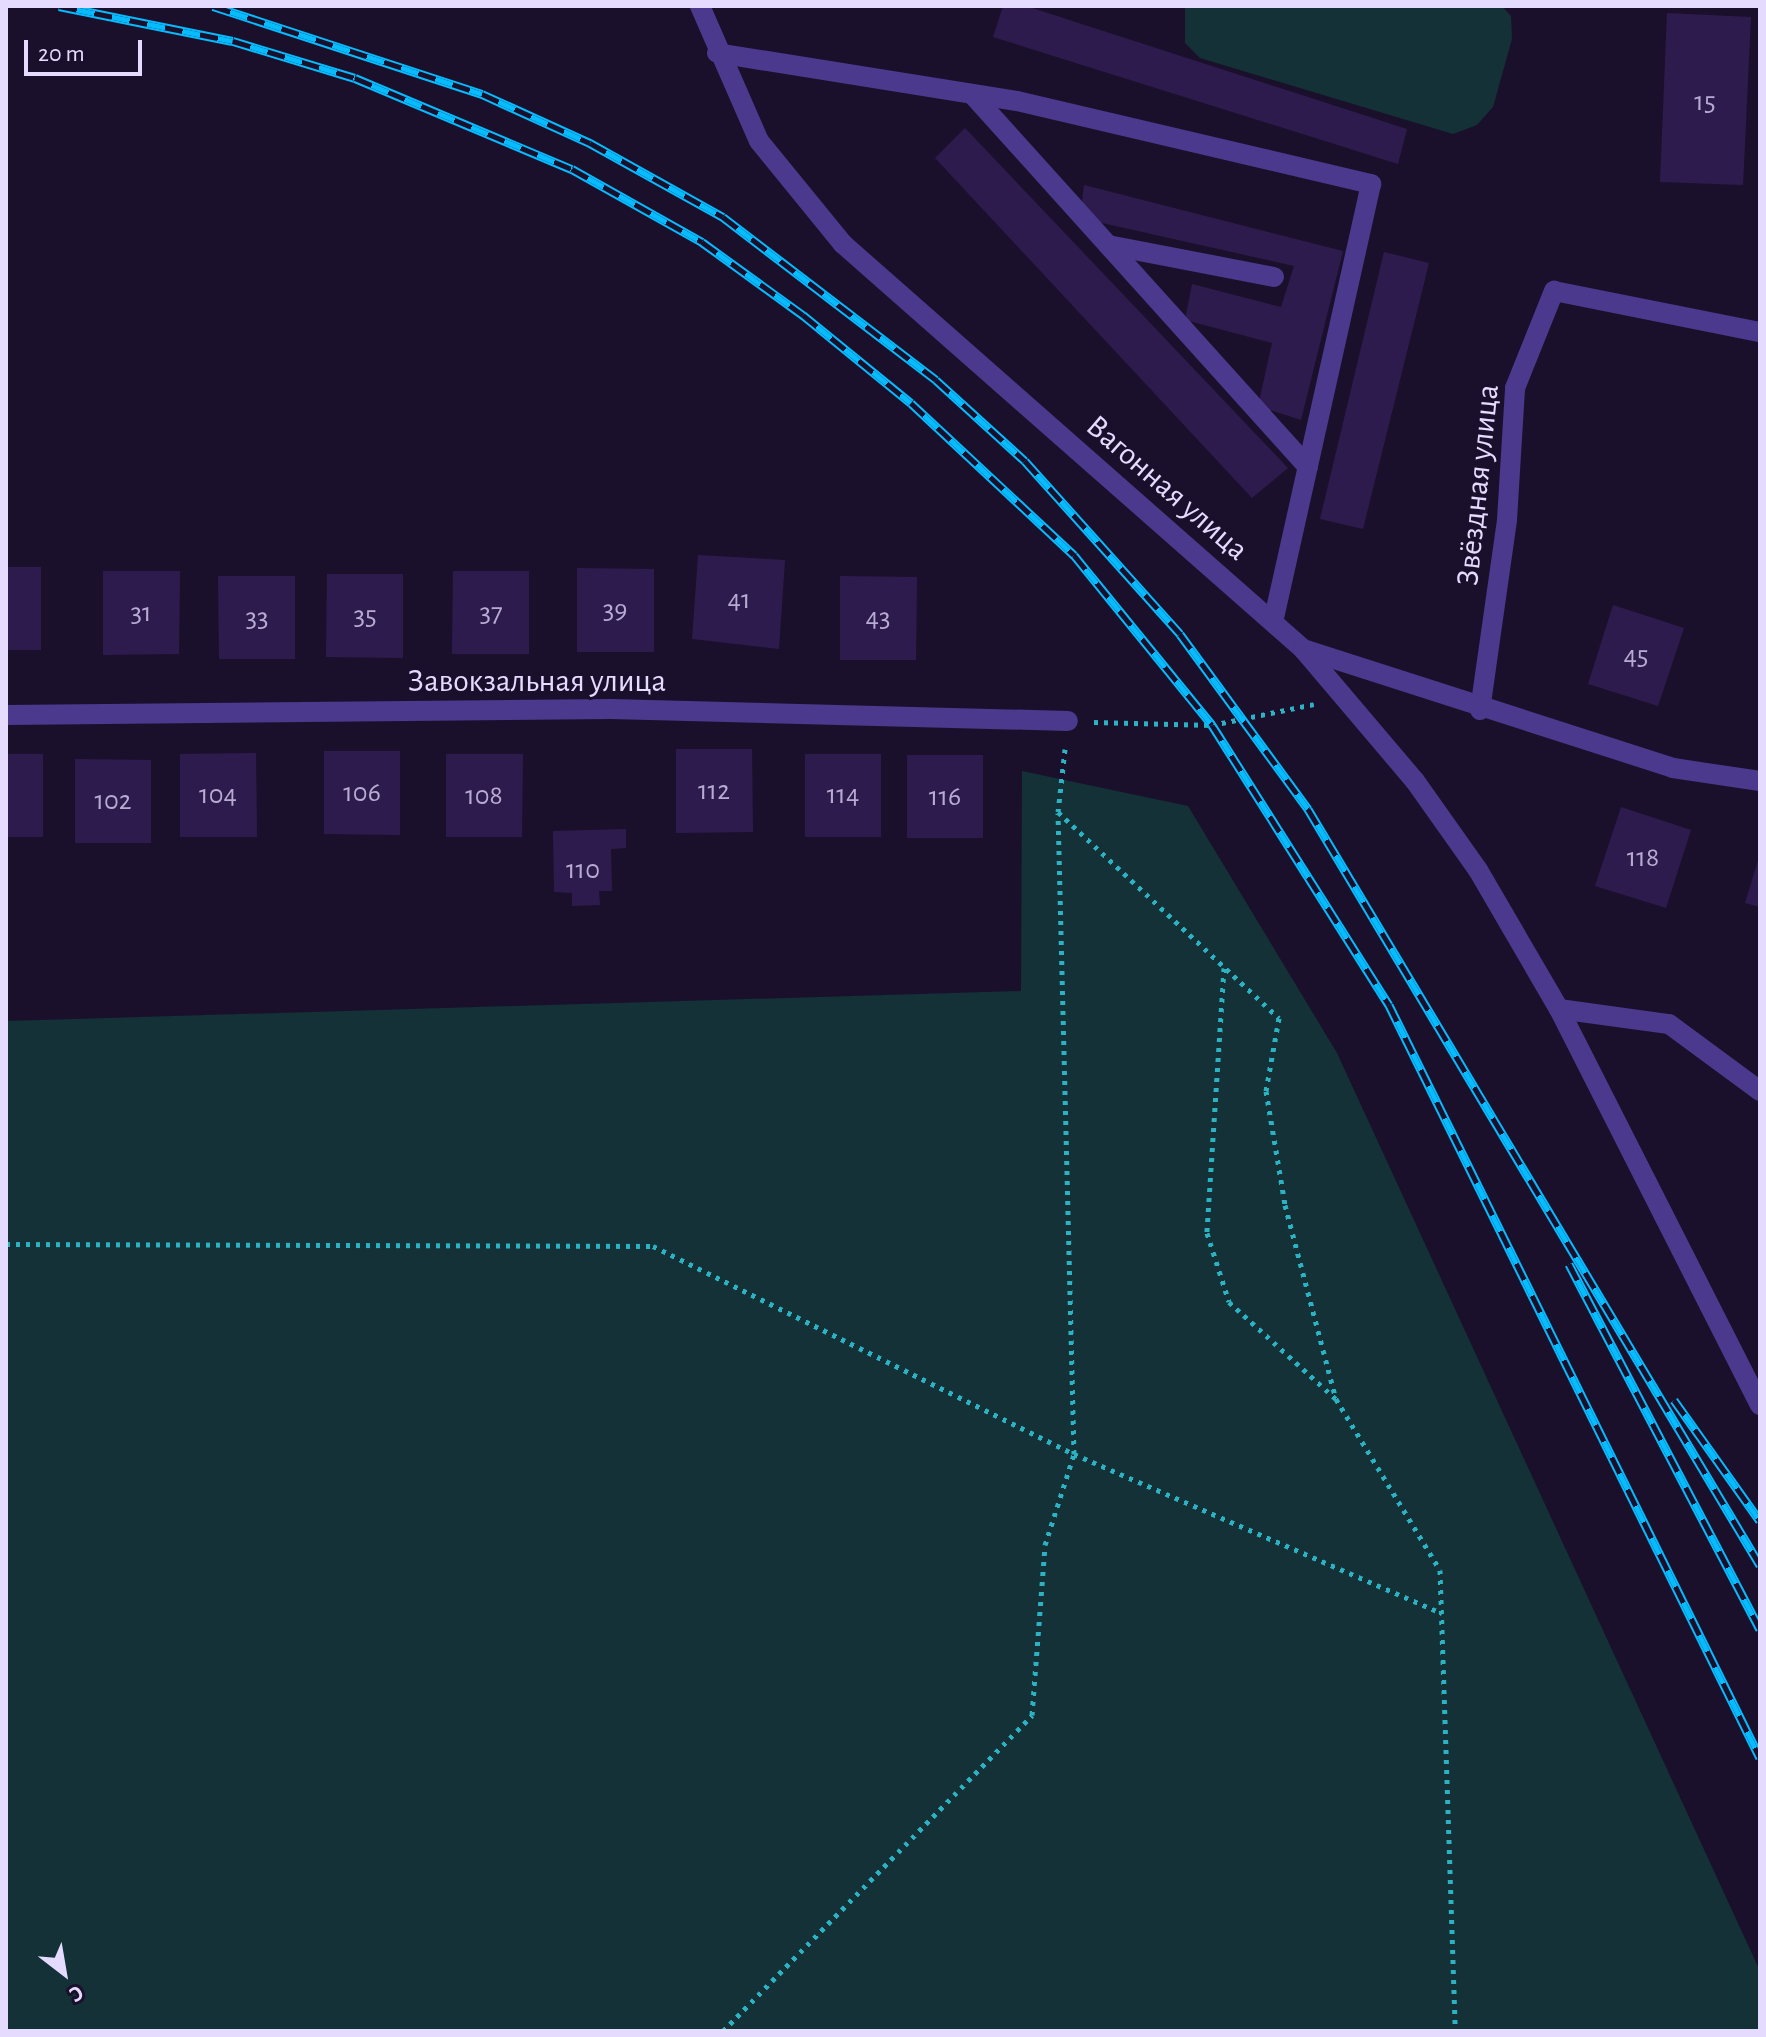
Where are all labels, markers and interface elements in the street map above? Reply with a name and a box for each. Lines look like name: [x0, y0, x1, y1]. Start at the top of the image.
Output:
scale bar: [28, 24, 146, 74]
text: 20 m: [38, 42, 85, 66]
house number: 15: [1694, 85, 1716, 119]
street label: Звёздная улица: [1448, 382, 1508, 588]
street label: Вагонная улица: [1078, 407, 1256, 569]
house number: 41: [727, 583, 751, 617]
house number: 39: [603, 593, 627, 627]
house number: 31: [130, 596, 152, 630]
house number: 37: [479, 596, 503, 630]
house number: 35: [353, 599, 377, 633]
house number: 33: [245, 601, 269, 635]
house number: 43: [865, 601, 891, 635]
house number: 45: [1623, 639, 1649, 673]
street label: Завокзальная улица: [408, 662, 666, 700]
house number: 112: [698, 774, 730, 808]
house number: 106: [343, 776, 381, 810]
house number: 104: [199, 778, 237, 812]
house number: 114: [827, 778, 859, 812]
house number: 108: [465, 779, 503, 813]
house number: 116: [929, 780, 961, 814]
house number: 102: [94, 784, 132, 818]
house number: 118: [1627, 841, 1659, 875]
house number: 110: [566, 853, 600, 887]
north arrow: [24, 1933, 104, 2013]
text: С: [65, 1981, 87, 2006]

